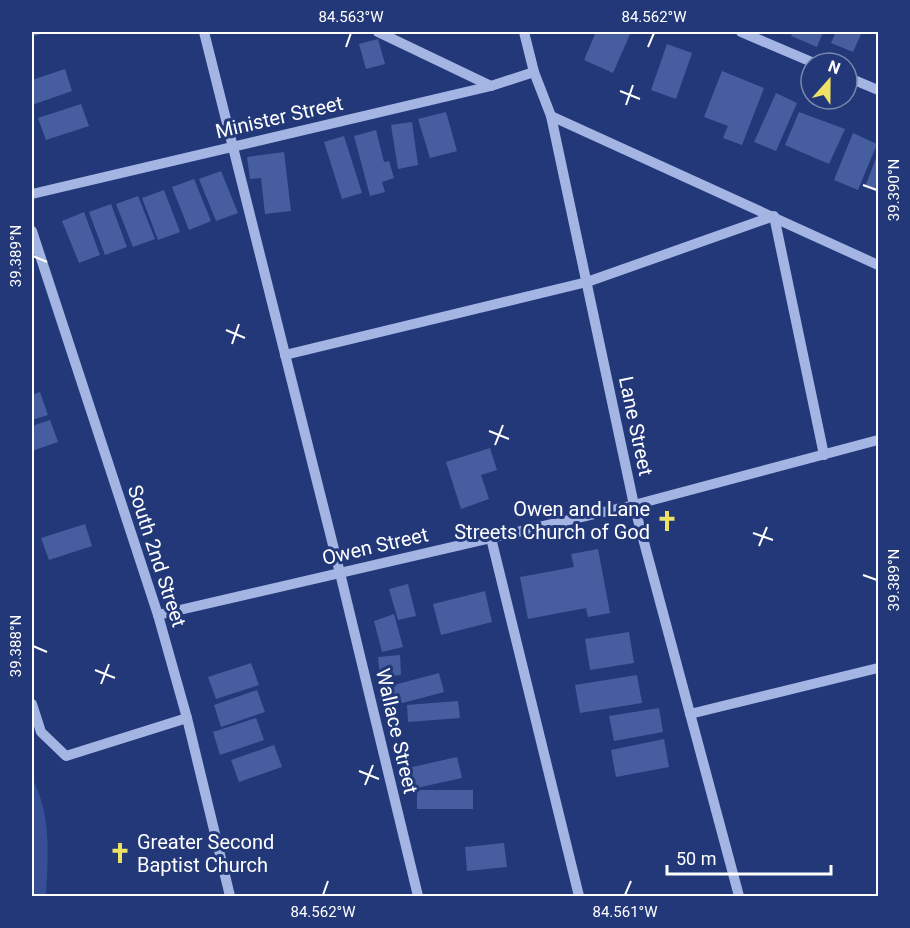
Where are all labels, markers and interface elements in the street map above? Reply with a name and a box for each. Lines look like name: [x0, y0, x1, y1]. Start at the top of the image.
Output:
text: 84.563°W: [318, 8, 384, 26]
text: 84.562°W: [621, 8, 687, 26]
north arrow: [799, 51, 859, 111]
text: N: [826, 57, 843, 78]
street label: Minister Street: [213, 91, 345, 143]
text: 39.390°N: [885, 159, 903, 221]
text: 39.389°N: [7, 225, 25, 287]
street label: Lane Street: [614, 374, 658, 478]
street label: South 2nd Street: [123, 482, 191, 630]
place label: Owen and Lane Streets Church of God: [454, 497, 650, 544]
church icon: Owen and Lane Streets Church of God: [655, 509, 679, 533]
street label: Owen Street: [320, 522, 430, 570]
text: 39.389°N: [885, 549, 903, 611]
text: 39.388°N: [7, 615, 25, 677]
street label: Wallace Street: [371, 666, 423, 796]
place label: Greater Second Baptist Church: [137, 830, 274, 877]
scale bar: [667, 838, 830, 876]
church icon: Greater Second Baptist Church: [108, 841, 132, 865]
text: 50 m: [676, 848, 716, 869]
text: 84.562°W: [290, 903, 356, 921]
text: 84.561°W: [592, 903, 658, 921]

